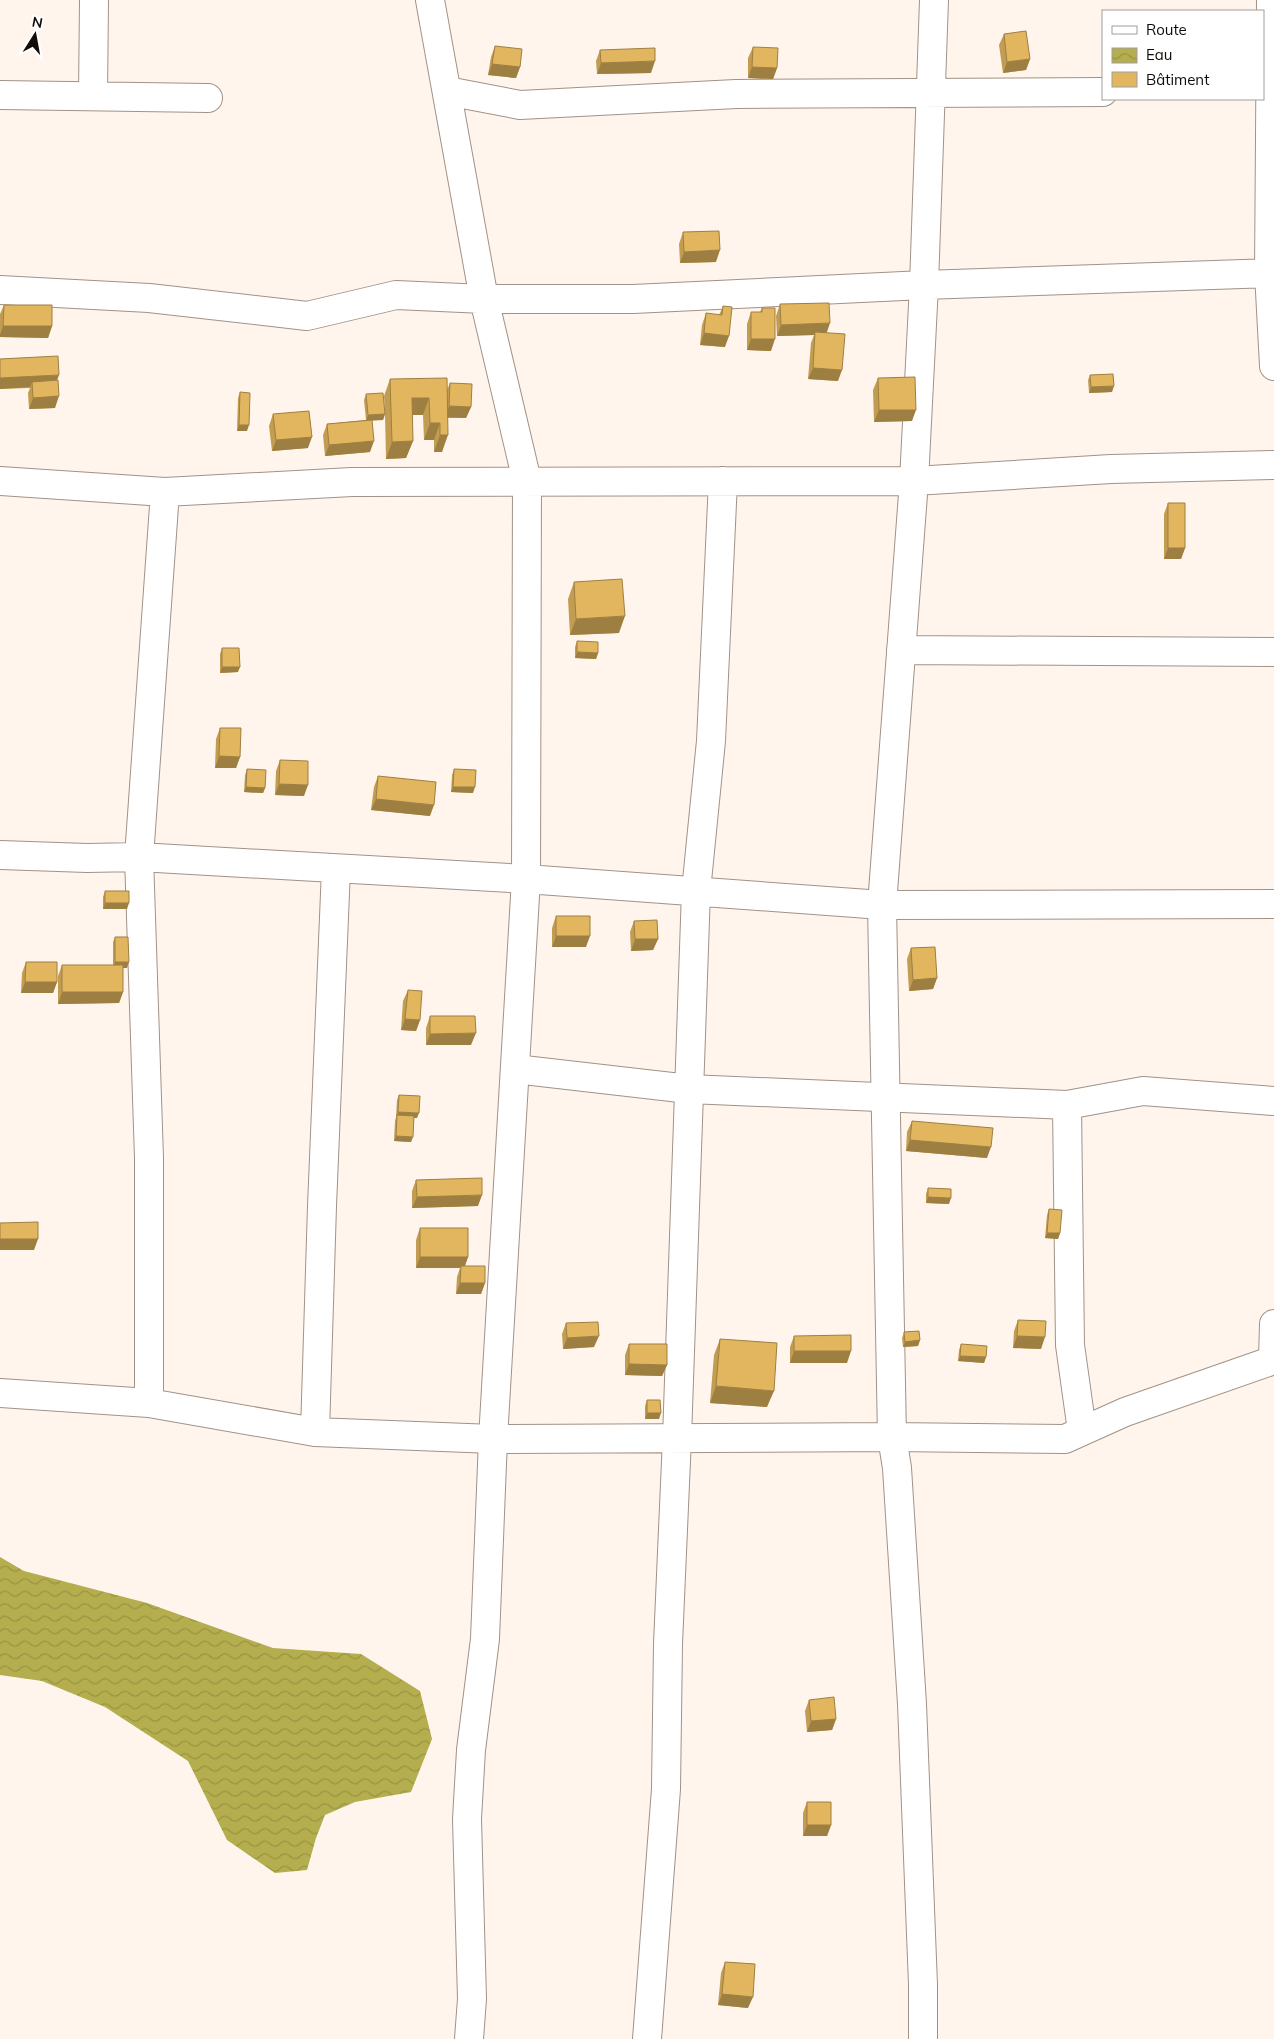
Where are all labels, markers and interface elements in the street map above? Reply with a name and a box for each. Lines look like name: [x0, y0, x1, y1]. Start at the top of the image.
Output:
north arrow: [10, 10, 60, 60]
legend: [1102, 10, 1264, 100]
text: N: [31, 12, 44, 32]
text: Route: [1146, 20, 1187, 39]
text: Eau: [1146, 45, 1172, 64]
text: Bâtiment: [1146, 70, 1209, 89]

